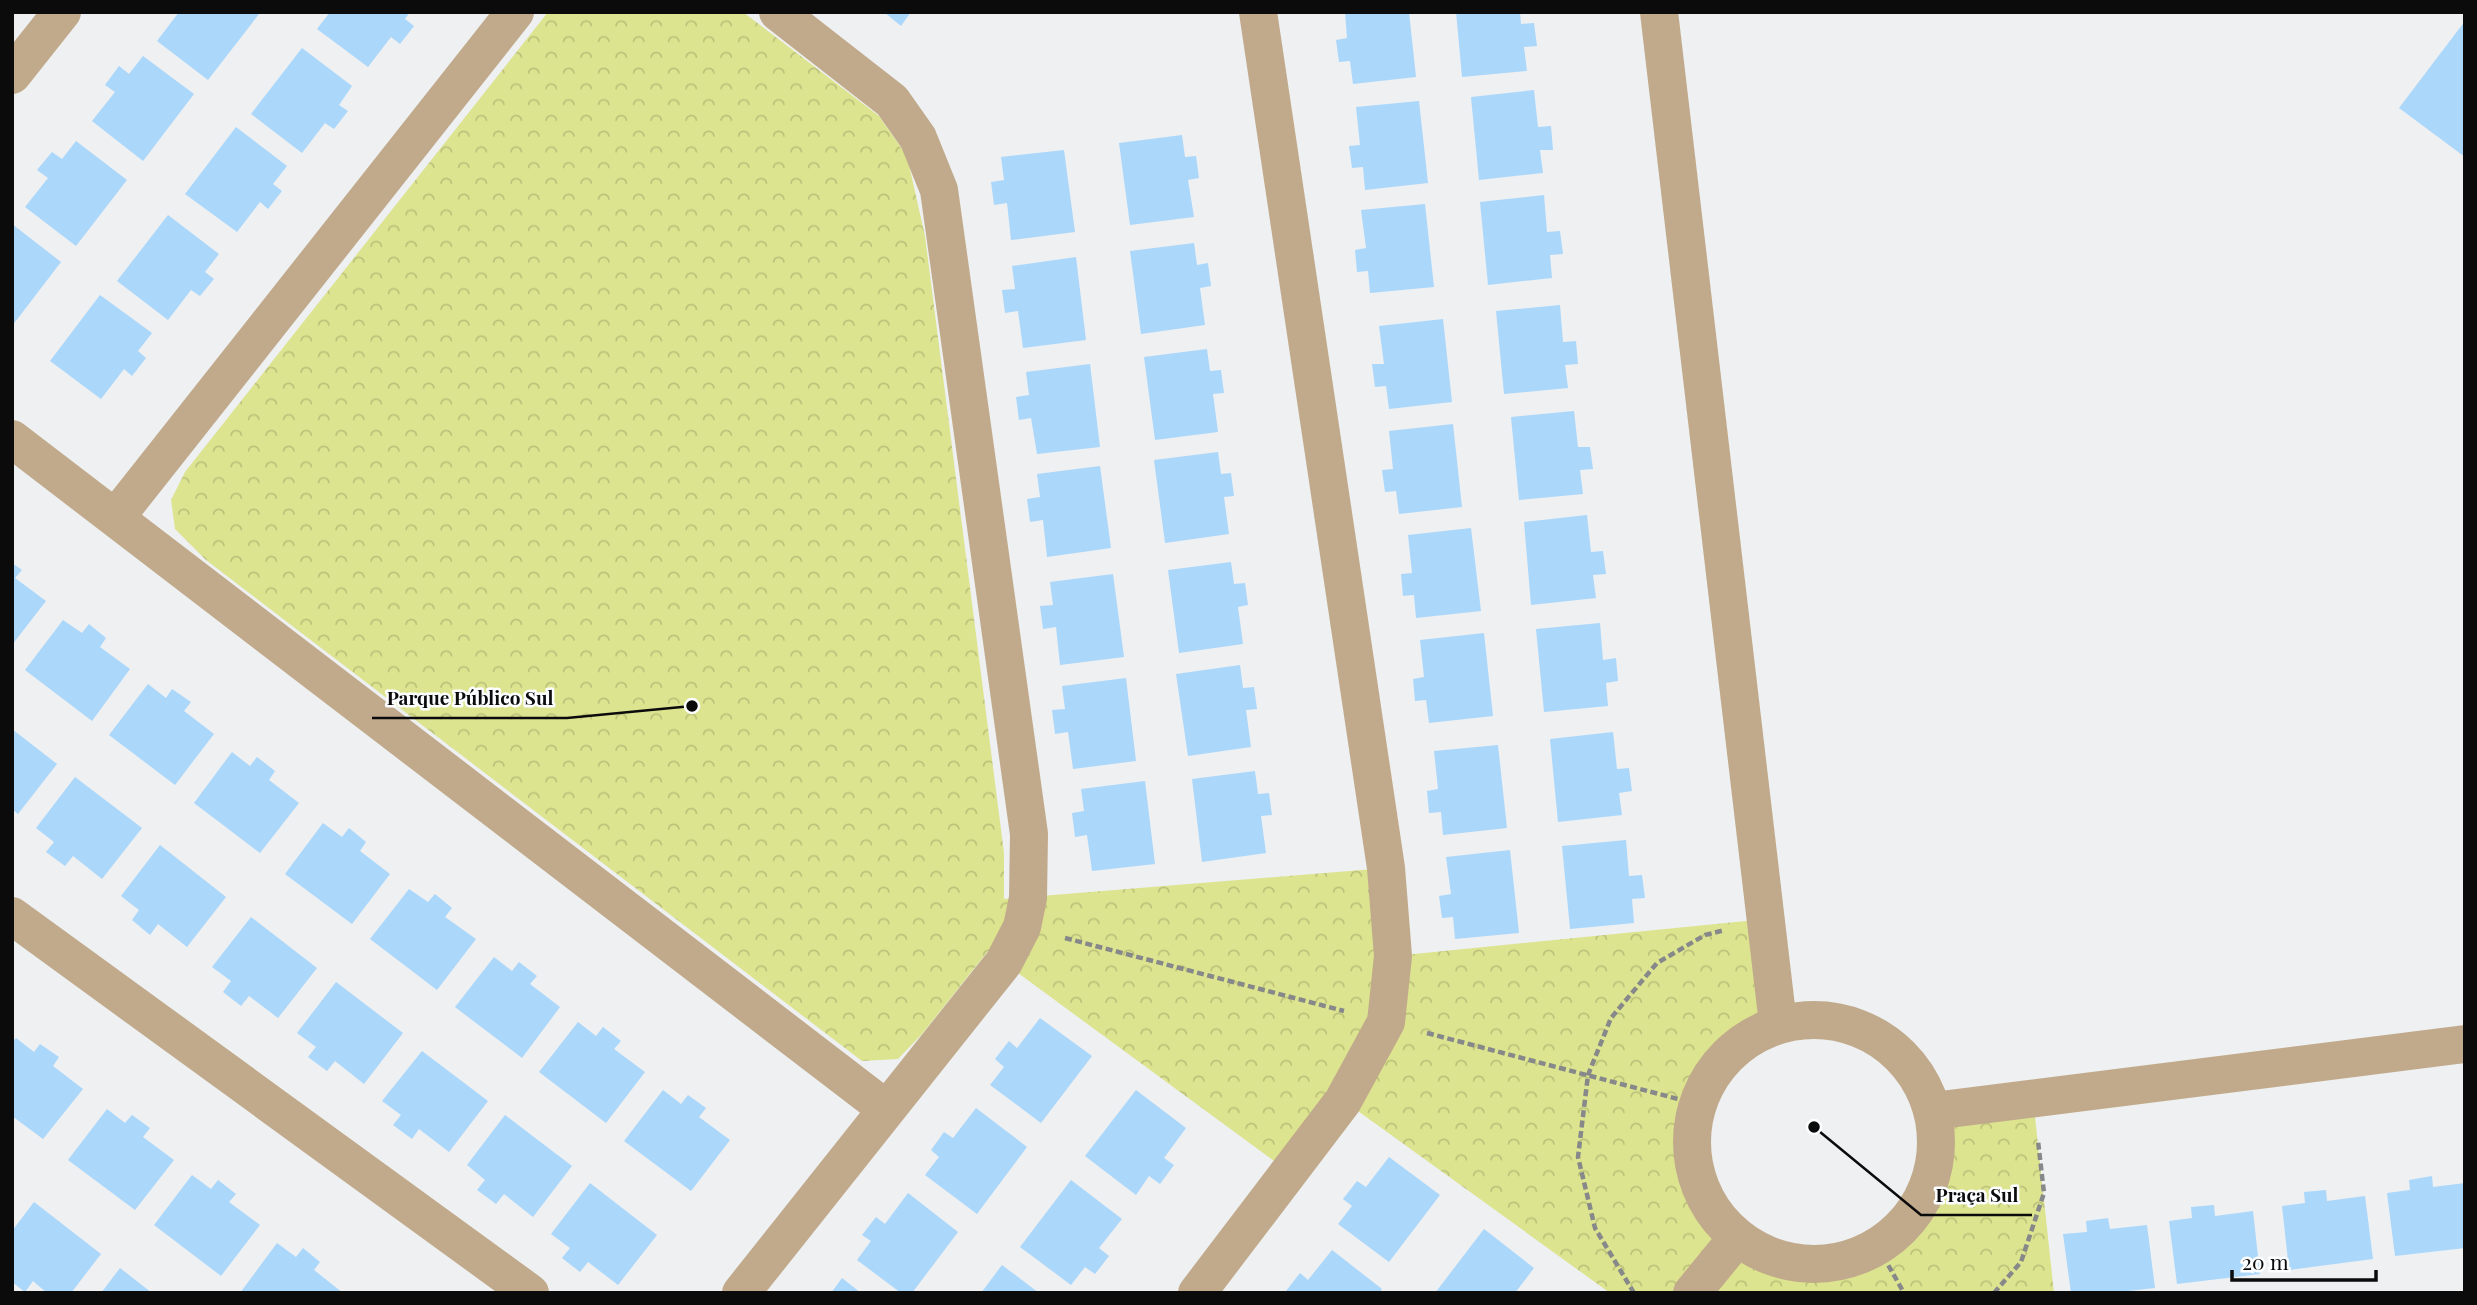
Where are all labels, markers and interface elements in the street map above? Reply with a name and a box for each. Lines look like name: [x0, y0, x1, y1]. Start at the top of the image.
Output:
callout: Parque Público Sul: [372, 678, 567, 718]
text: Parque Público Sul: [387, 684, 553, 710]
callout: Praça Sul: [1921, 1175, 2032, 1215]
text: Praça Sul: [1935, 1181, 2019, 1207]
scale bar: [2232, 1238, 2376, 1282]
text: 20 m: [2242, 1247, 2289, 1275]

